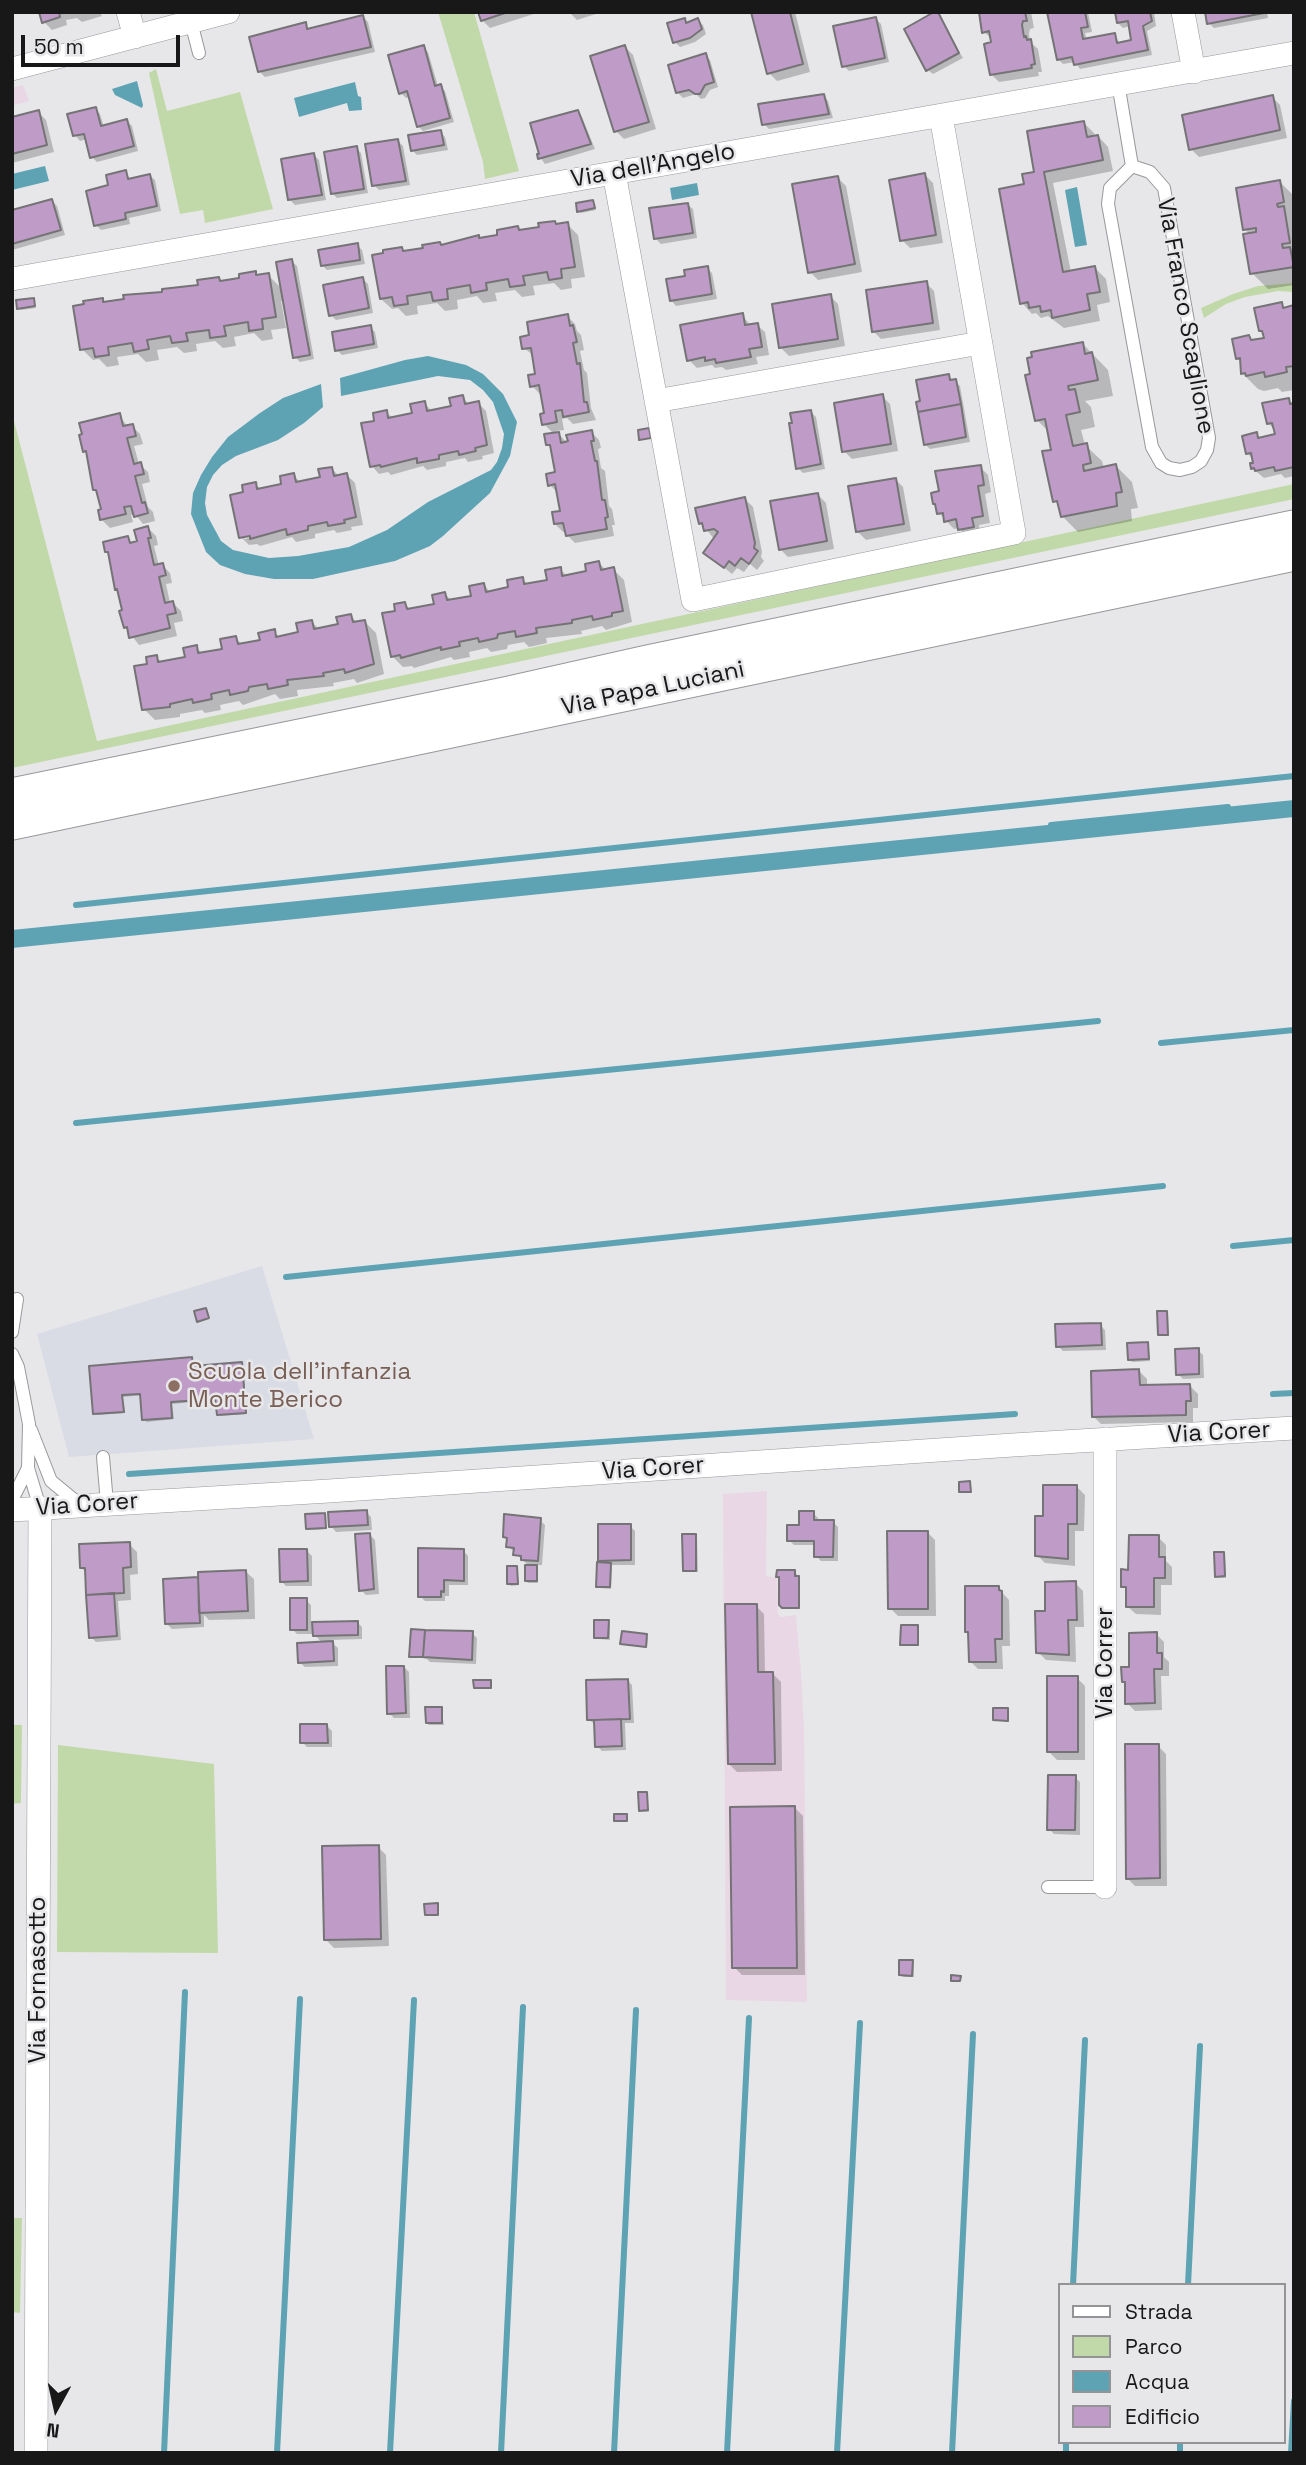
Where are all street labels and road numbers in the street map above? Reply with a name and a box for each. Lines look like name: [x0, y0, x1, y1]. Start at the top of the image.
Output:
street label: Via dell'Angelo: [569, 137, 737, 195]
street label: Via Franco Scaglione: [1150, 196, 1220, 436]
street label: Via Papa Luciani: [559, 656, 747, 722]
street label: Via Corer: [1167, 1416, 1271, 1450]
street label: Via Corer: [601, 1451, 705, 1487]
street label: Via Corer: [35, 1487, 139, 1523]
street label: Via Correr: [1091, 1607, 1119, 1719]
street label: Via Fornasotto: [24, 1897, 52, 2063]

